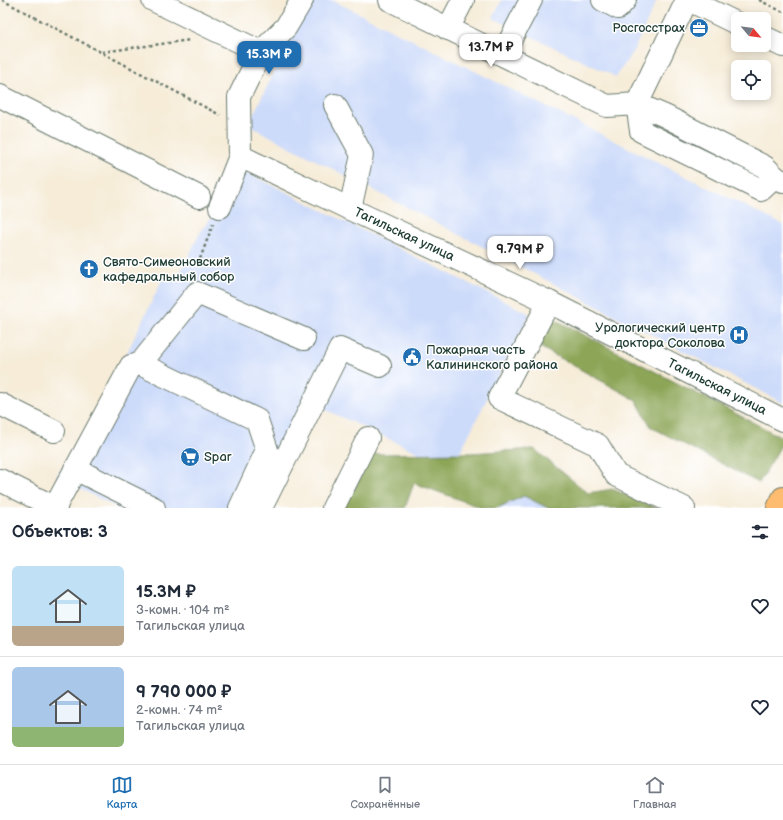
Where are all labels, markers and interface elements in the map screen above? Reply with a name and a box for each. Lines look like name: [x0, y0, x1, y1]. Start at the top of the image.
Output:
north arrow: [731, 12, 771, 52]
map controls: [731, 12, 771, 100]
office icon: Росгосстрах: [688, 17, 710, 39]
place label: Росгосстрах: [612, 20, 685, 36]
pin: 13.7M ₽: [454, 34, 528, 68]
text: 13.7M ₽: [468, 39, 514, 55]
pin: 15.3M ₽: [232, 41, 306, 75]
text: 15.3M ₽: [246, 46, 292, 62]
button: locate: [731, 60, 771, 100]
street label: Тагильская улица: [352, 204, 457, 265]
pin: 9.79M ₽: [483, 236, 557, 270]
text: 9.79M ₽: [496, 241, 544, 257]
place label: Свято-Симеоновский кафедральный собор: [103, 254, 235, 285]
church icon: Свято-Симеоновский кафедральный собор: [78, 258, 100, 280]
place label: Урологический центр доктора Соколова: [595, 320, 726, 351]
hospital icon: Урологический центр доктора Соколова: [728, 324, 750, 346]
place label: Пожарная часть Калининского района: [426, 342, 558, 373]
public building icon: Пожарная часть Калининского района: [401, 346, 423, 368]
street label: Тагильская улица: [665, 355, 770, 419]
supermarket icon: Spar: [179, 446, 201, 468]
place label: Spar: [204, 449, 232, 465]
icon: filters: [749, 521, 771, 543]
text: Объектов: 3: [12, 522, 108, 542]
icon: home: [44, 582, 92, 630]
text: 15.3M ₽: [136, 582, 196, 602]
icon: heart: [749, 595, 771, 617]
text: 3-комн. · 104 m²: [136, 602, 230, 618]
text: Тагильская улица: [136, 618, 245, 634]
text: 9 790 000 ₽: [136, 682, 231, 702]
icon: home: [44, 683, 92, 731]
icon: heart: [749, 696, 771, 718]
text: 2-комн. · 74 m²: [136, 702, 223, 718]
text: Тагильская улица: [136, 718, 245, 734]
tab: Карта: [107, 774, 138, 811]
tab: Сохранённые: [351, 774, 420, 811]
tab: Главная: [633, 774, 676, 811]

